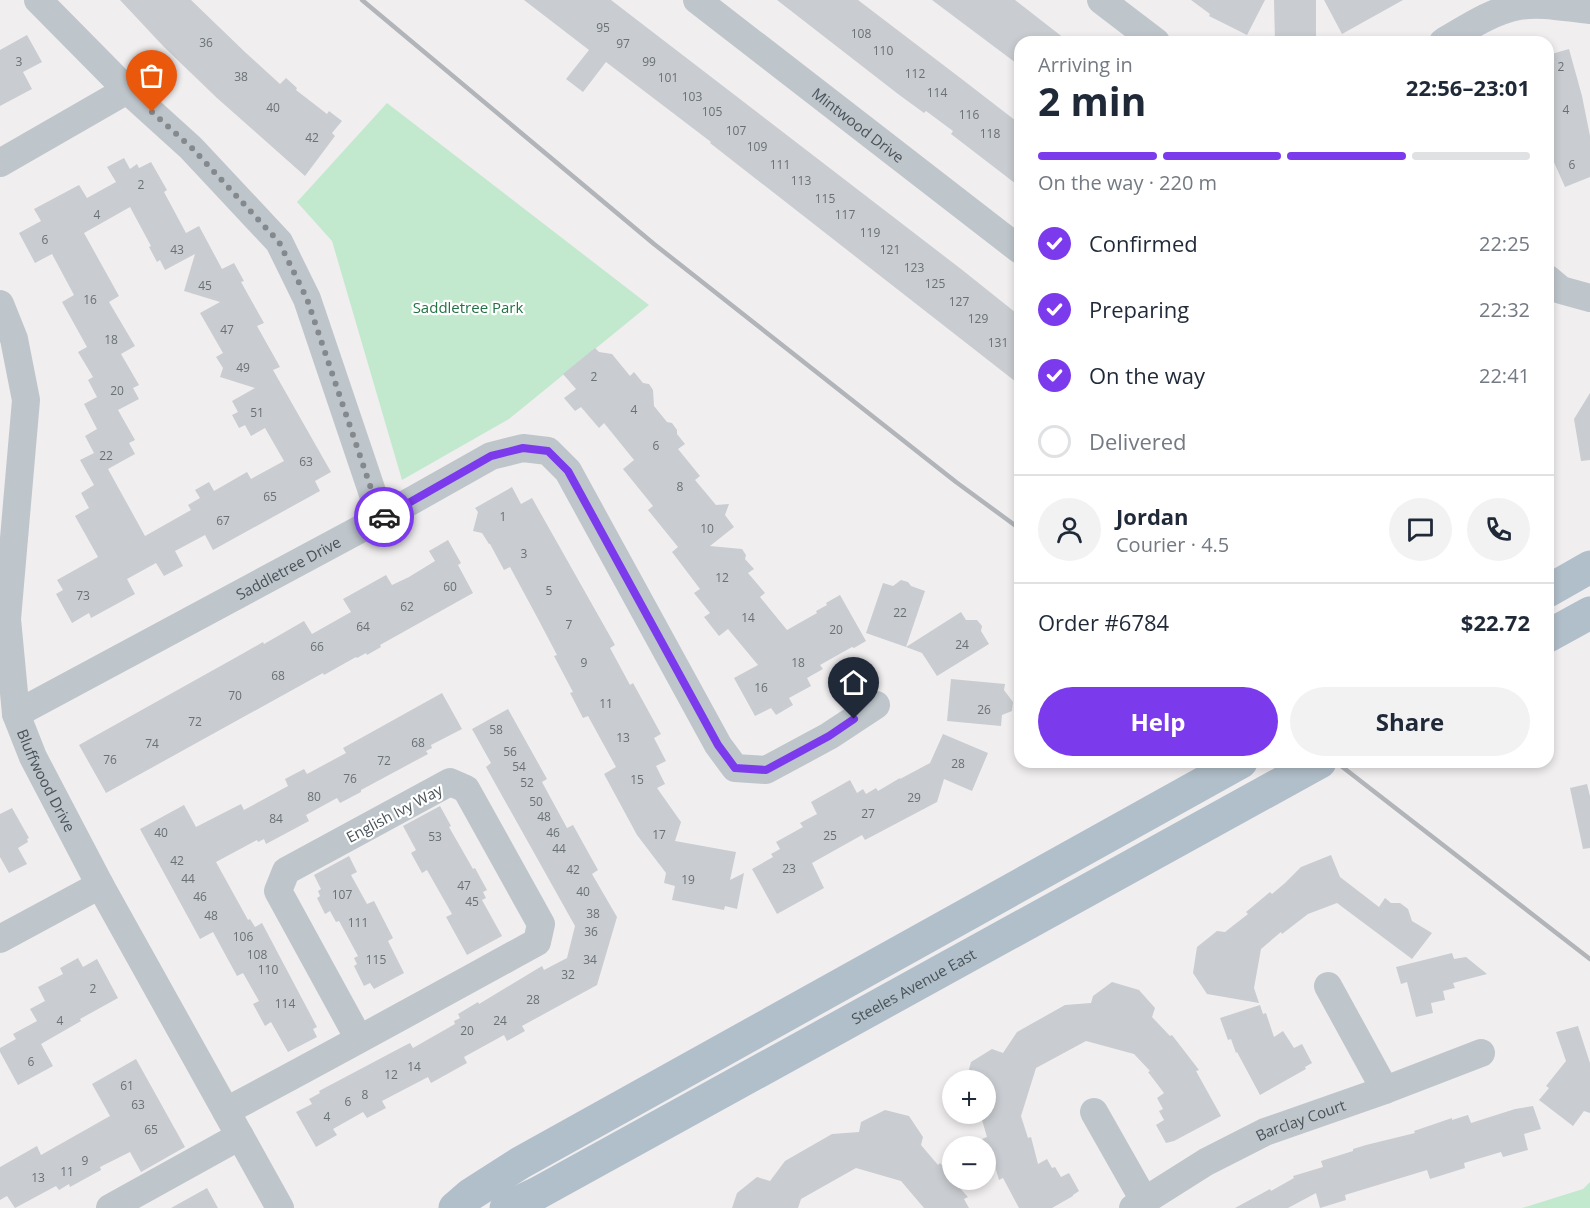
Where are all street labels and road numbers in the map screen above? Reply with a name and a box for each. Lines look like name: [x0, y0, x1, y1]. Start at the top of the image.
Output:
street label: Mintwood Drive: [808, 83, 908, 167]
street label: Saddletree Drive: [232, 532, 344, 604]
street label: Bluffwood Drive: [13, 726, 80, 835]
street label: English Ivy Way: [342, 779, 446, 847]
street label: Steeles Avenue East: [848, 944, 979, 1028]
street label: Barclay Court: [1252, 1095, 1348, 1145]

